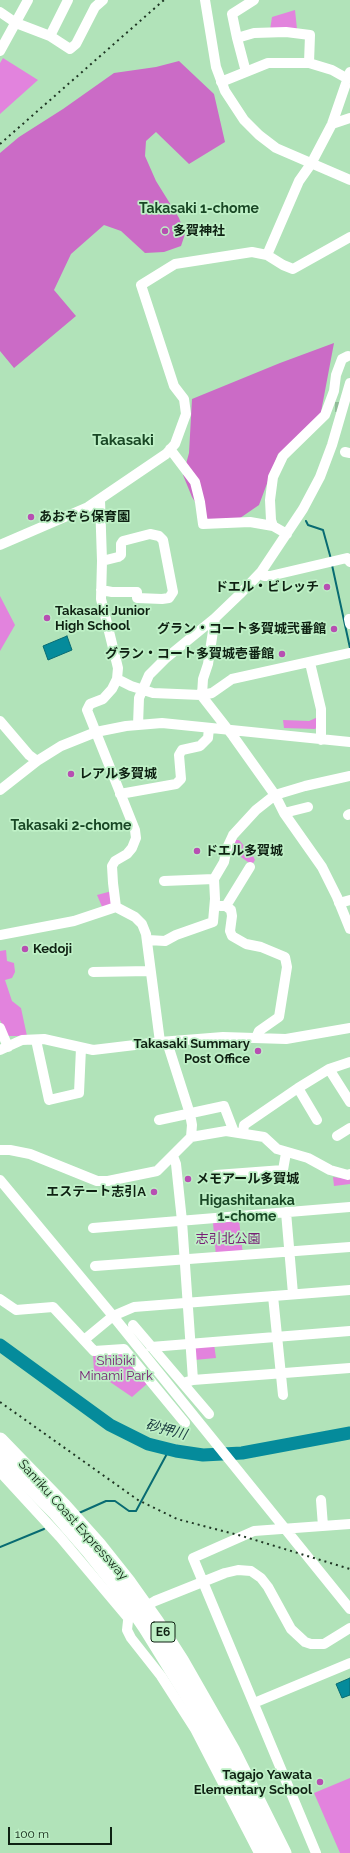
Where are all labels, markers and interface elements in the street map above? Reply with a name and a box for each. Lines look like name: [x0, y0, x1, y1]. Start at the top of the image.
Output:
district label: Takasaki 1-chome: [139, 201, 259, 217]
place label: 多賀神社: [173, 223, 225, 239]
marker: 多賀神社: [160, 226, 170, 236]
district label: Takasaki: [92, 431, 154, 449]
place label: あおぞら保育園: [39, 509, 130, 525]
marker: あおぞら保育園: [26, 512, 36, 522]
place label: ドエル・ビレッチ: [215, 579, 319, 595]
marker: ドエル・ビレッチ: [322, 582, 332, 592]
place label: Takasaki Junior High School: [55, 603, 150, 634]
marker: Takasaki Junior High School: [42, 613, 52, 623]
place label: グラン・コート多賀城弐番館: [157, 621, 326, 637]
marker: グラン・コート多賀城弐番館: [329, 624, 339, 634]
place label: グラン・コート多賀城壱番館: [105, 646, 274, 662]
marker: グラン・コート多賀城壱番館: [277, 649, 287, 659]
place label: レアル多賀城: [79, 766, 157, 782]
marker: レアル多賀城: [66, 769, 76, 779]
district label: Takasaki 2-chome: [11, 818, 131, 834]
place label: ドエル多賀城: [205, 843, 283, 859]
marker: ドエル多賀城: [192, 846, 202, 856]
place label: Kedoji: [33, 941, 72, 957]
marker: Kedoji: [20, 944, 30, 954]
place label: Takasaki Summary Post Office: [134, 1036, 250, 1067]
marker: Takasaki Summary Post Office: [253, 1046, 263, 1056]
place label: メモアール多賀城: [196, 1171, 299, 1187]
marker: メモアール多賀城: [183, 1174, 193, 1184]
place label: エステート志引A: [46, 1184, 146, 1200]
marker: エステート志引A: [149, 1187, 159, 1197]
district label: Higashitanaka 1-chome: [199, 1193, 295, 1226]
park label: 志引北公園: [196, 1231, 260, 1247]
park label: Shibiki Minami Park: [79, 1353, 153, 1384]
water label: 砂押川: [144, 1416, 188, 1444]
street label: Sanriku Coast Expressway: [15, 1457, 131, 1583]
road number: E6: [151, 1622, 175, 1642]
place label: Tagajo Yawata Elementary School: [194, 1767, 312, 1798]
marker: Tagajo Yawata Elementary School: [315, 1777, 325, 1787]
scale bar: [10, 1819, 114, 1845]
text: 100 m: [15, 1827, 49, 1841]

